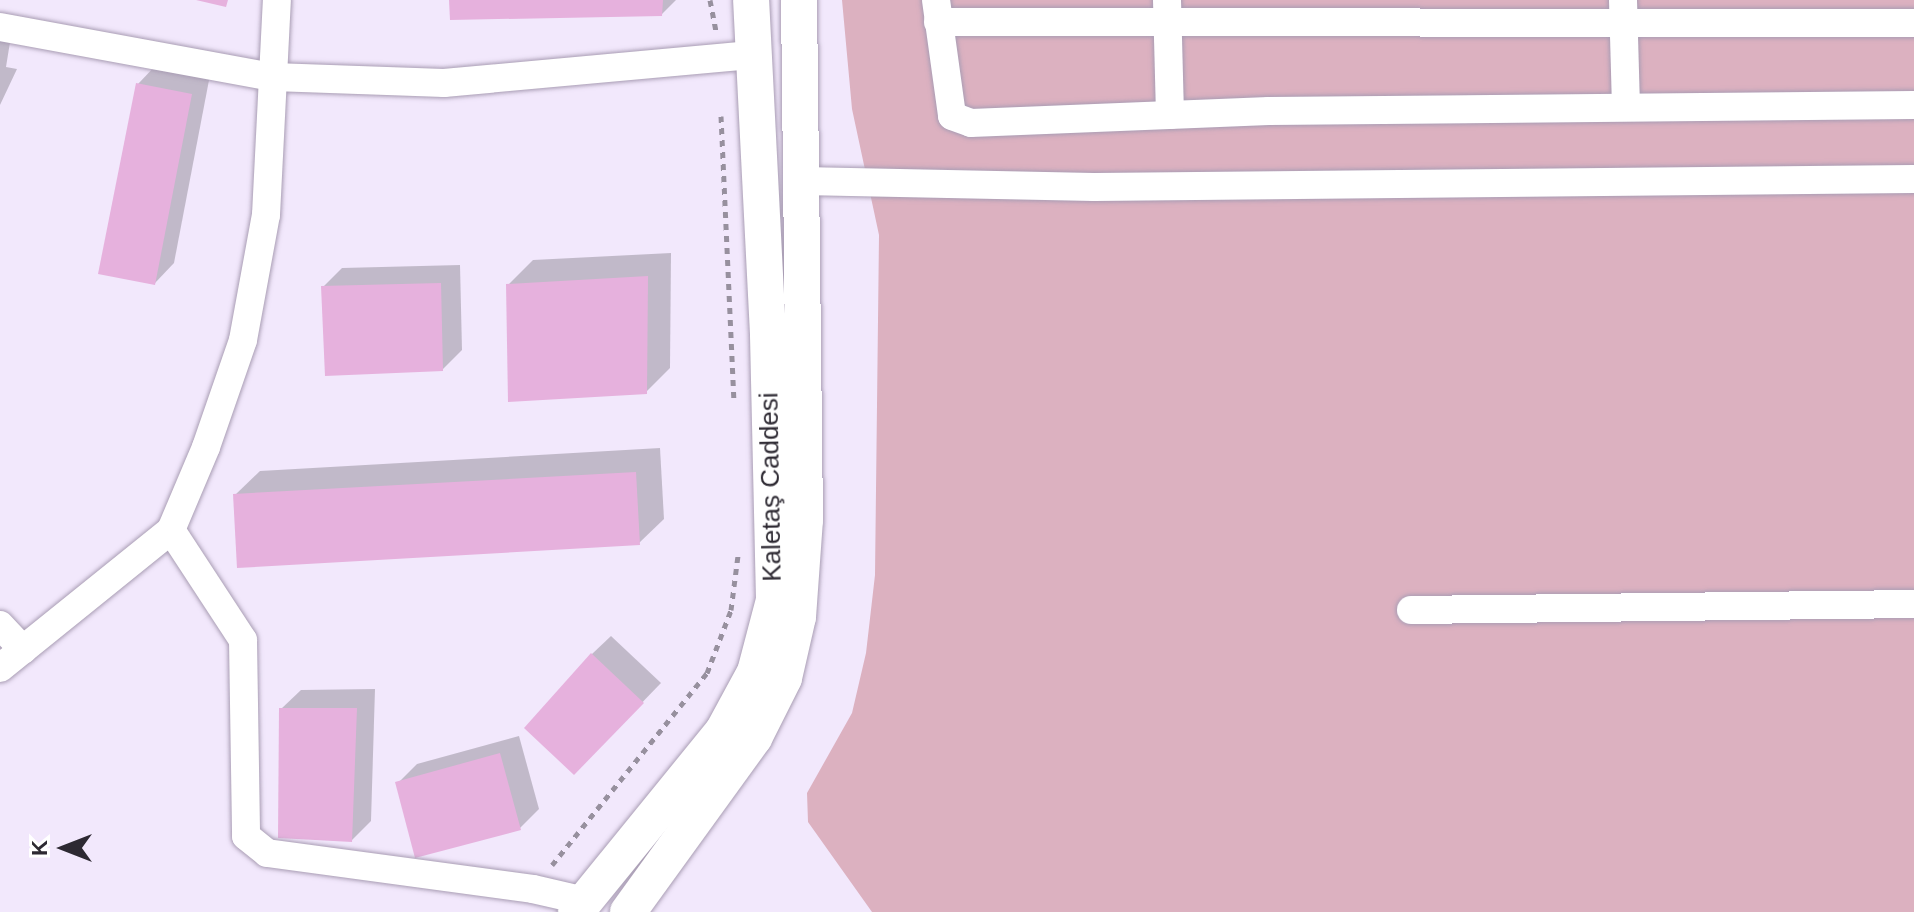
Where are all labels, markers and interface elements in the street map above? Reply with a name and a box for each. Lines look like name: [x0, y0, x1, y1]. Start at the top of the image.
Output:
street label: Kaletaş Caddesi: [754, 392, 788, 582]
north arrow: [24, 808, 104, 888]
text: K: [27, 840, 52, 856]

